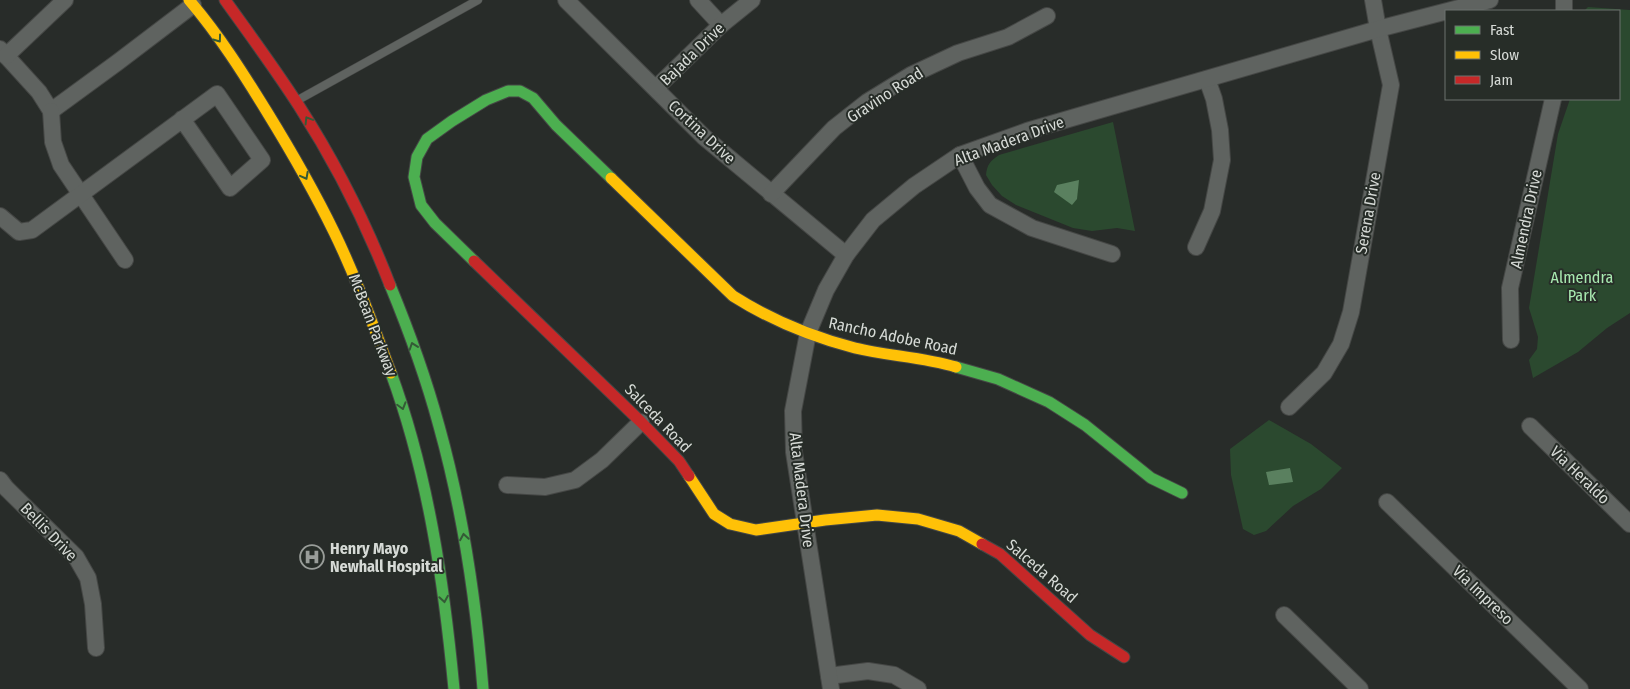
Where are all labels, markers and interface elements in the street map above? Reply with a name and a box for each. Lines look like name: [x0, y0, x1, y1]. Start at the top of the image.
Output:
legend: [1445, 10, 1620, 100]
street label: Bajada Drive: [656, 18, 728, 89]
text: Fast: [1490, 21, 1514, 39]
one-way arrow: [213, 33, 221, 42]
text: Slow: [1490, 46, 1519, 64]
street label: Gravino Road: [843, 63, 927, 127]
text: Jam: [1490, 71, 1513, 89]
street label: Cortina Drive: [664, 96, 740, 168]
street label: Alta Madera Drive: [951, 112, 1067, 170]
one-way arrow: [304, 116, 314, 125]
street label: Almendra Drive: [1506, 168, 1546, 270]
street label: Serena Drive: [1351, 170, 1385, 255]
one-way arrow: [299, 171, 309, 180]
park label: Almendra Park: [1551, 268, 1614, 305]
street label: McBean Parkway: [345, 271, 402, 380]
street label: Rancho Adobe Road: [827, 313, 959, 359]
one-way arrow: [409, 342, 419, 351]
street label: Salceda Road: [621, 380, 695, 456]
one-way arrow: [396, 402, 406, 410]
street label: Alta Madera Drive: [786, 431, 818, 549]
street label: Via Heraldo: [1546, 442, 1614, 508]
street label: Bellis Drive: [17, 499, 81, 565]
one-way arrow: [460, 532, 470, 541]
street label: Salceda Road: [1003, 535, 1081, 607]
place label: Henry Mayo Newhall Hospital: [330, 539, 443, 576]
hospital icon: Henry Mayo Newhall Hospital: [299, 544, 325, 570]
street label: Via Impreso: [1449, 561, 1517, 629]
one-way arrow: [438, 595, 449, 603]

